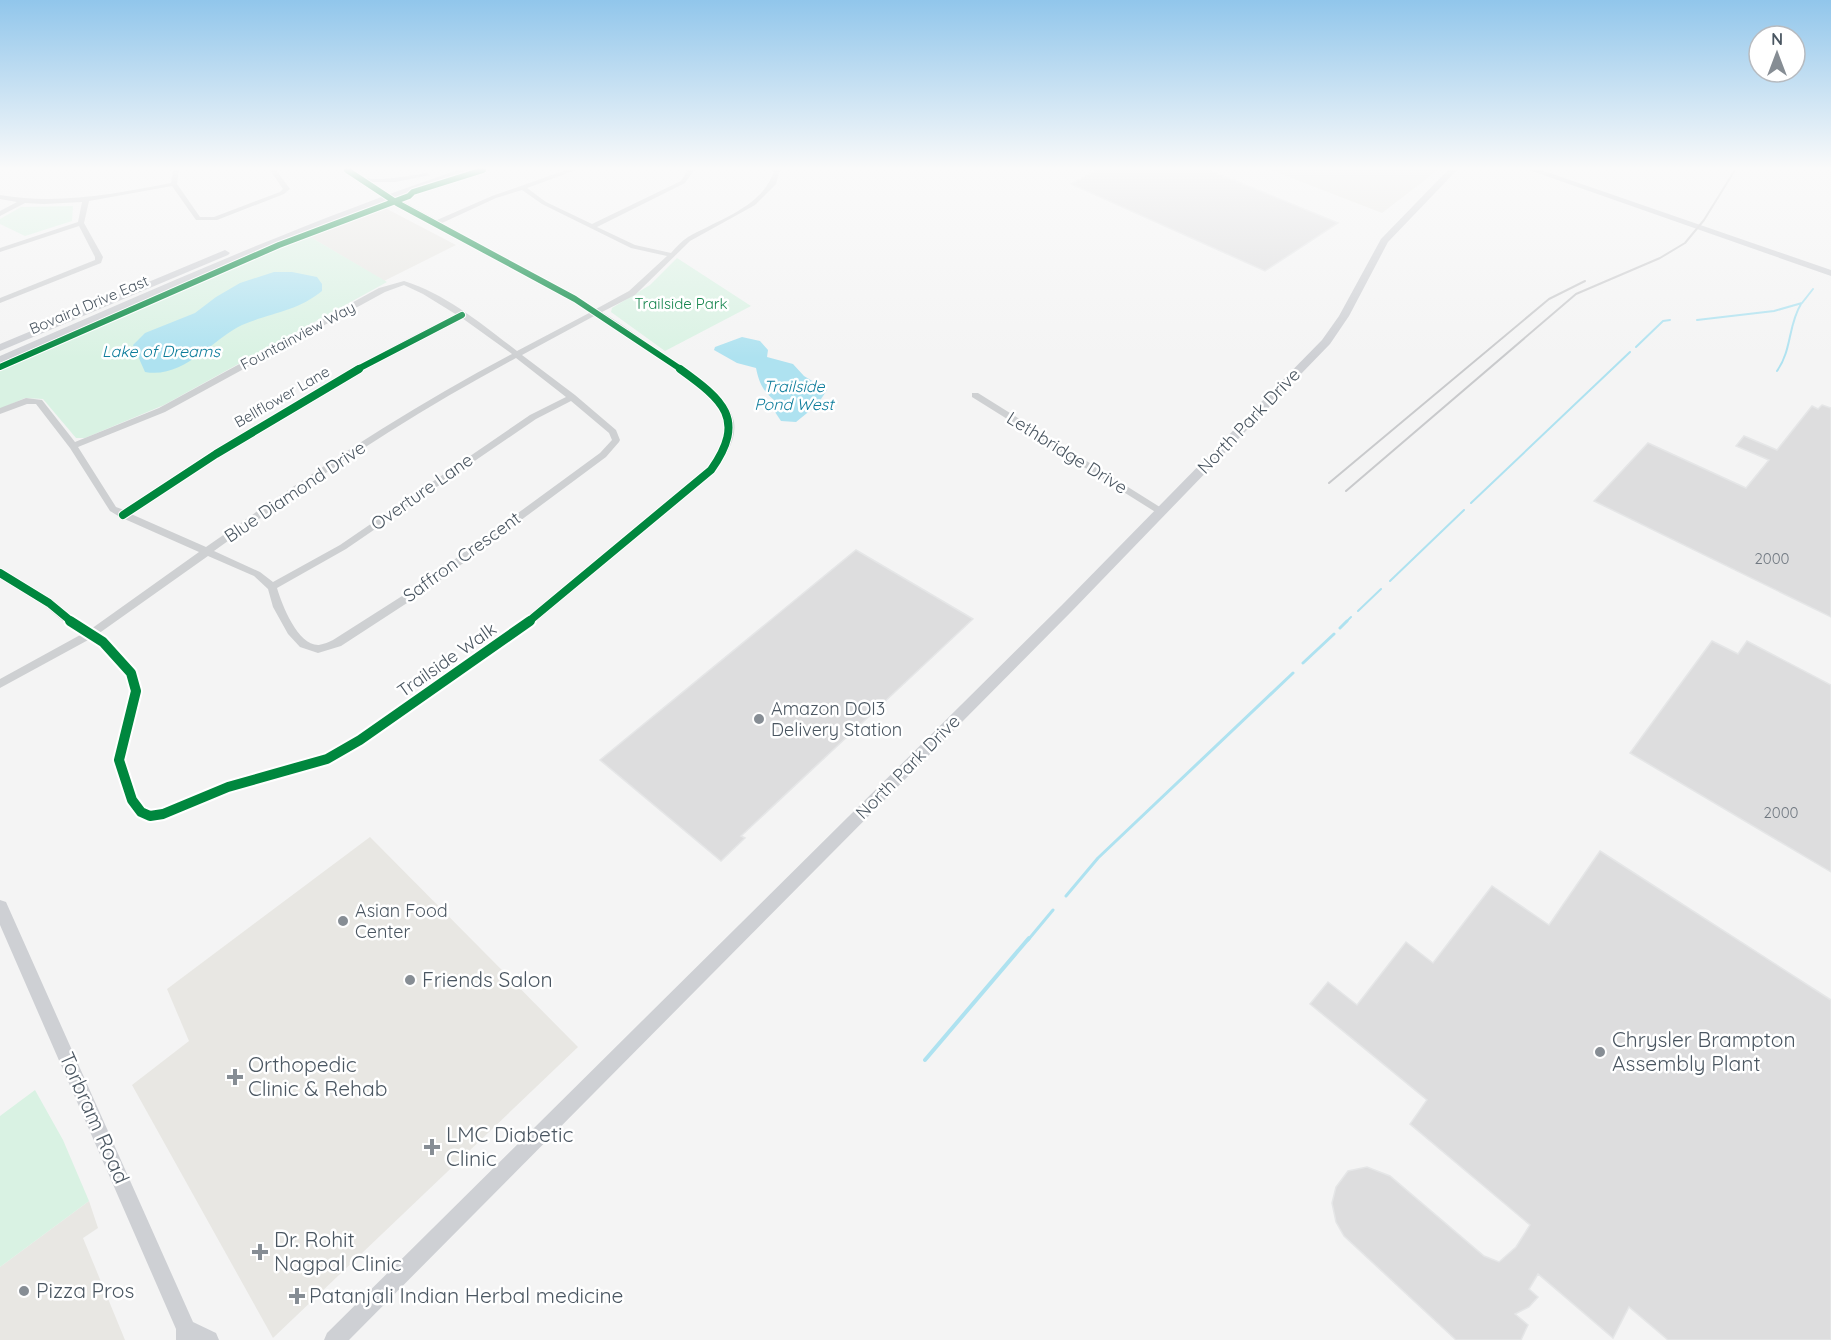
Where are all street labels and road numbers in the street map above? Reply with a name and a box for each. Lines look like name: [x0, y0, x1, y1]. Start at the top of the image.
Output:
street label: Bovaird Drive East: [26, 271, 151, 338]
street label: Fountainview Way: [237, 297, 359, 374]
street label: Bellflower Lane: [231, 362, 333, 432]
street label: North Park Drive: [1192, 363, 1305, 478]
street label: Lethbridge Drive: [1003, 406, 1132, 499]
street label: Blue Diamond Drive: [220, 436, 370, 547]
street label: Overture Lane: [366, 448, 477, 535]
street label: Saffron Crescent: [398, 506, 525, 607]
street label: Trailside Walk: [393, 617, 501, 702]
street label: North Park Drive: [851, 710, 965, 824]
street label: Torbram Road: [54, 1048, 136, 1187]

